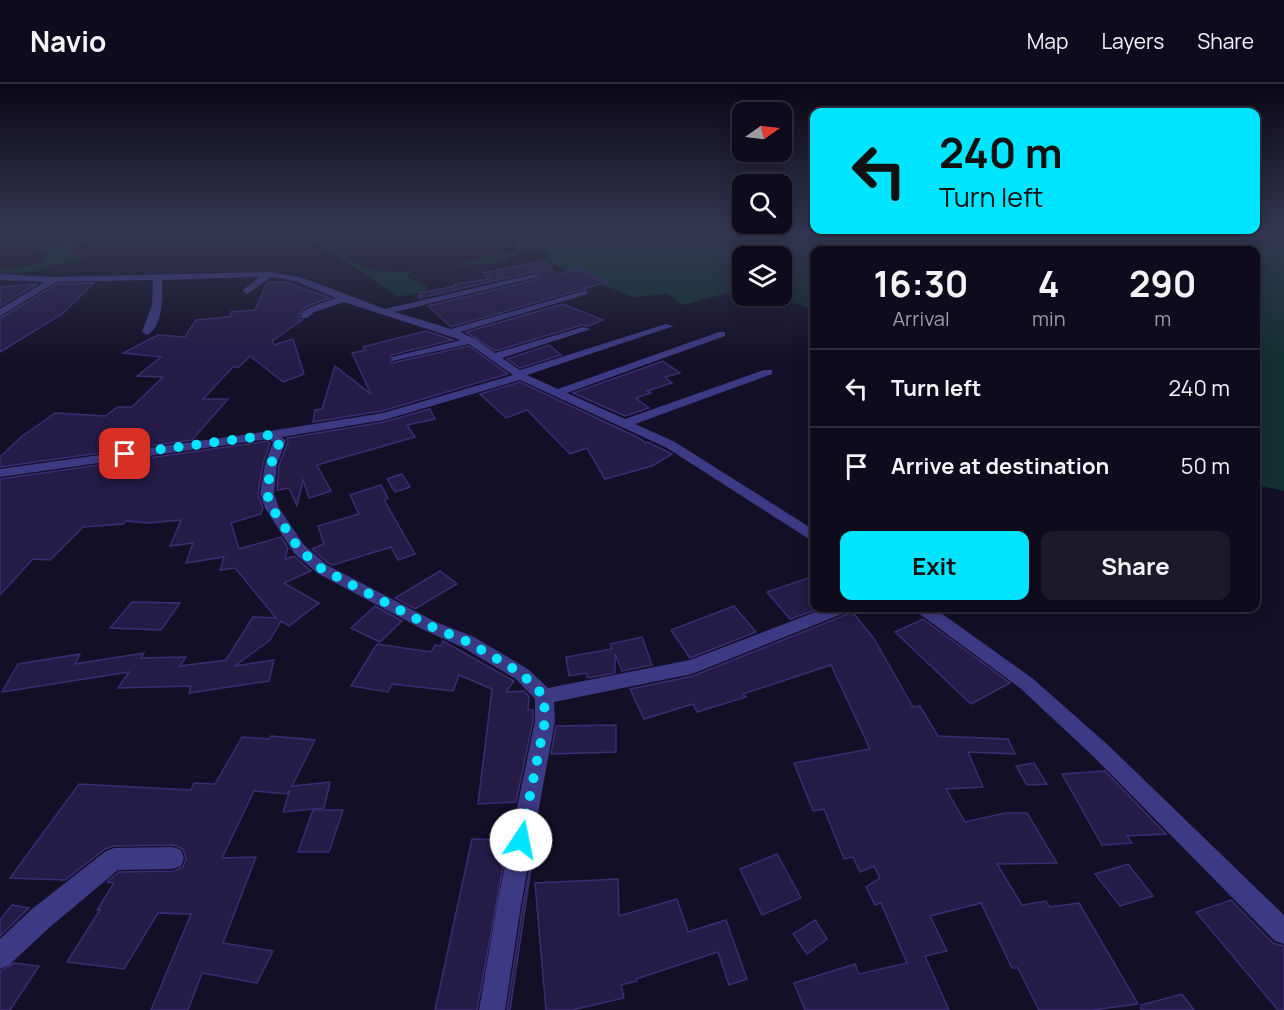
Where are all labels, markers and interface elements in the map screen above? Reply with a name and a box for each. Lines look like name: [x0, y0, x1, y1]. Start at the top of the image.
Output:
text: Navio: [30, 22, 106, 60]
text: Map: [1027, 27, 1068, 55]
text: Layers: [1101, 27, 1164, 55]
text: Share: [1197, 27, 1254, 55]
north arrow: [732, 102, 792, 162]
map controls: [732, 102, 792, 306]
text: 240 m: [939, 123, 1063, 181]
icon: left: [840, 132, 918, 210]
button: search: [732, 174, 792, 234]
text: Turn left: [939, 178, 1043, 215]
button: layers: [732, 246, 792, 306]
text: 16:30: [873, 259, 969, 308]
text: 4: [1038, 259, 1060, 308]
text: 290: [1129, 259, 1197, 308]
text: Arrival: [892, 305, 950, 332]
text: min: [1032, 305, 1066, 332]
text: m: [1154, 305, 1171, 332]
icon: left: [840, 372, 873, 405]
text: Turn left: [891, 373, 981, 403]
text: 240 m: [1168, 373, 1230, 403]
pin: [99, 428, 150, 479]
icon: arrive: [108, 437, 141, 470]
icon: arrive: [840, 450, 873, 483]
text: Arrive at destination: [891, 451, 1109, 481]
text: 50 m: [1181, 451, 1230, 481]
button: Exit: [840, 531, 1029, 600]
button: Share: [1041, 531, 1230, 600]
position arrow: [489, 808, 553, 872]

